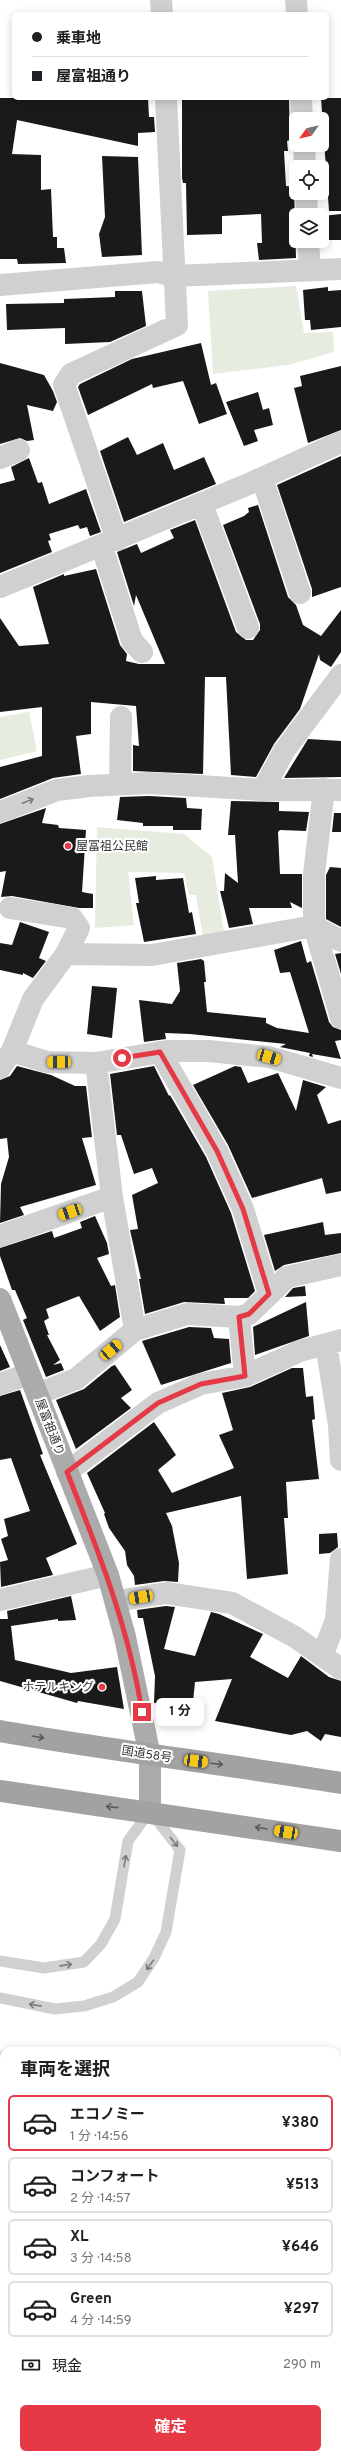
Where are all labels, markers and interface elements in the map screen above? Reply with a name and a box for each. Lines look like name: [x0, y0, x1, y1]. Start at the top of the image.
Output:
text: 乗車地: [56, 30, 101, 49]
text: 屋富祖通り: [56, 68, 131, 87]
north arrow: [289, 112, 329, 152]
map controls: [289, 112, 329, 248]
button: locate: [289, 160, 329, 200]
button: layers: [289, 208, 329, 248]
one-way arrow: [22, 797, 34, 804]
place label: 屋冨祖公民館: [76, 839, 148, 855]
marker: 屋冨祖公民館: [63, 841, 73, 851]
car: [256, 1048, 282, 1066]
route start: [113, 1049, 131, 1067]
car: [47, 1056, 71, 1068]
car: [57, 1202, 83, 1222]
car: [98, 1338, 124, 1362]
street label: 屋富祖通り: [31, 1396, 67, 1458]
car: [128, 1589, 154, 1605]
place label: ホテルキング: [22, 1680, 94, 1696]
marker: ホテルキング: [97, 1682, 107, 1692]
callout: 1 分: [156, 1698, 204, 1726]
route end: [133, 1703, 151, 1721]
text: 1 分: [169, 1704, 191, 1720]
one-way arrow: [32, 1734, 45, 1742]
street label: 国道58号: [121, 1743, 173, 1767]
car: [183, 1754, 209, 1768]
one-way arrow: [210, 1760, 223, 1767]
one-way arrow: [106, 1804, 119, 1811]
one-way arrow: [255, 1824, 268, 1832]
car: [273, 1824, 299, 1840]
one-way arrow: [170, 1837, 179, 1848]
one-way arrow: [121, 1855, 129, 1868]
one-way arrow: [146, 1959, 154, 1970]
one-way arrow: [59, 1961, 72, 1969]
one-way arrow: [29, 2001, 42, 2009]
text: 車両を選択: [20, 2059, 110, 2082]
icon: car: [22, 2105, 58, 2141]
text: エコノミー: [70, 2106, 145, 2125]
text: ¥380: [282, 2114, 319, 2133]
text: 1 分 · 14:56: [70, 2129, 128, 2145]
icon: car: [22, 2167, 58, 2203]
text: コンフォート: [70, 2168, 160, 2187]
text: ¥513: [286, 2176, 319, 2195]
text: 2 分 · 14:57: [70, 2191, 130, 2207]
text: XL: [70, 2228, 88, 2247]
icon: car: [22, 2229, 58, 2265]
text: ¥646: [282, 2238, 319, 2257]
text: 3 分 · 14:58: [70, 2251, 132, 2267]
text: Green: [70, 2290, 112, 2309]
icon: car: [22, 2291, 58, 2327]
text: ¥297: [284, 2300, 319, 2319]
text: 4 分 · 14:59: [70, 2313, 132, 2329]
icon: cash: [20, 2354, 42, 2376]
text: 290 m: [283, 2357, 321, 2373]
text: 現金: [52, 2358, 82, 2377]
button: 確定: [20, 2405, 321, 2451]

